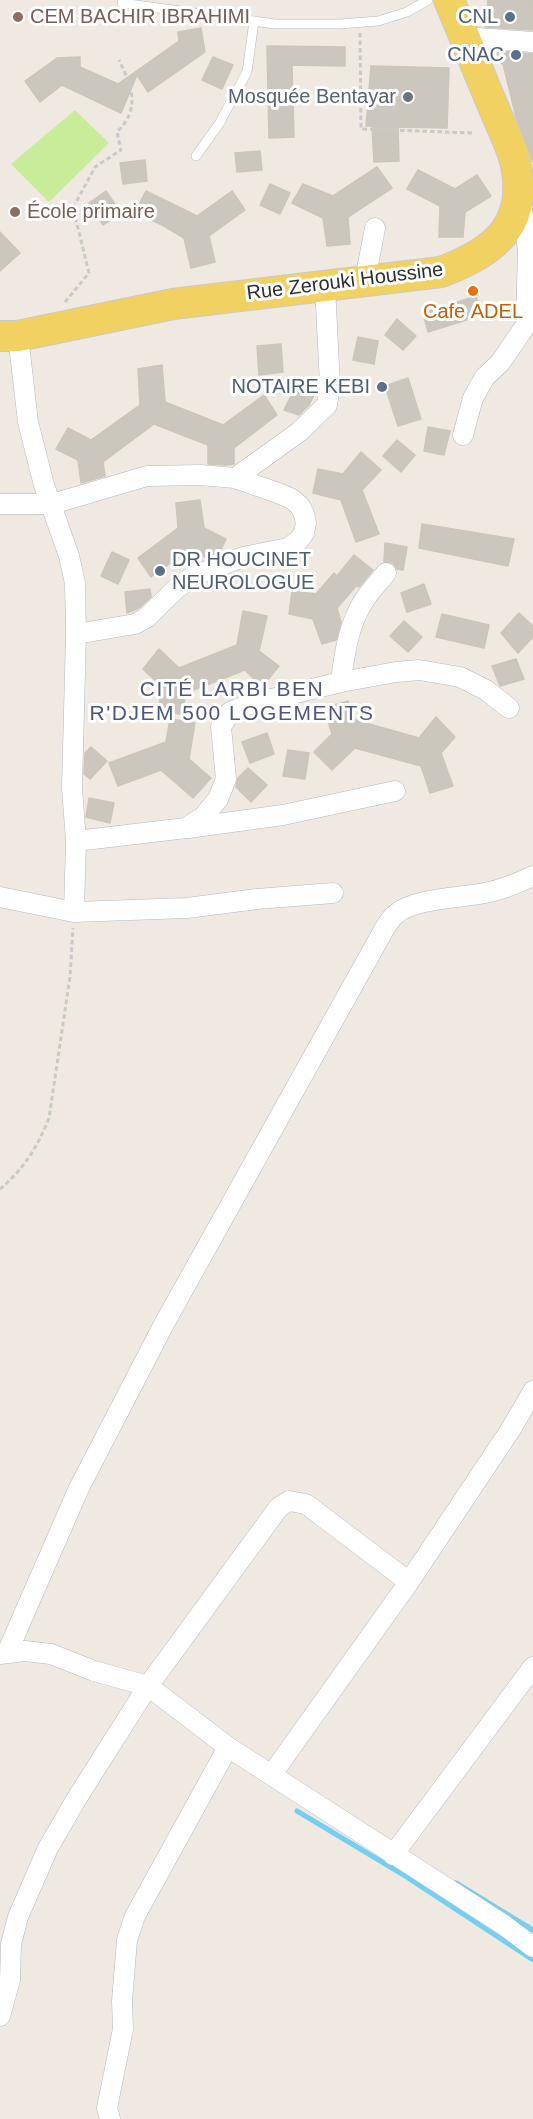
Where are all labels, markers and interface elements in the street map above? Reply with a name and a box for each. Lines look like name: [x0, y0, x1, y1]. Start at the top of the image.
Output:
place label: CEM BACHIR IBRAHIMI: [30, 5, 250, 29]
place label: CNL: [458, 5, 498, 29]
marker: CEM BACHIR IBRAHIMI: [11, 10, 25, 24]
marker: CNL: [503, 10, 517, 24]
place label: CNAC: [447, 43, 504, 67]
marker: CNAC: [509, 48, 523, 62]
place label: Mosquée Bentayar: [228, 85, 396, 109]
marker: Mosquée Bentayar: [401, 90, 415, 104]
place label: École primaire: [27, 200, 155, 224]
marker: École primaire: [8, 205, 22, 219]
street label: Rue Zerouki Houssine: [245, 258, 445, 306]
marker: Cafe ADEL: [466, 284, 480, 298]
place label: Cafe ADEL: [423, 300, 523, 324]
place label: NOTAIRE KEBI: [231, 375, 370, 399]
marker: NOTAIRE KEBI: [375, 380, 389, 394]
place label: DR HOUCINET NEUROLOGUE: [172, 548, 314, 595]
marker: DR HOUCINET NEUROLOGUE: [153, 564, 167, 578]
district label: CITÉ LARBI BEN R'DJEM 500 LOGEMENTS: [90, 677, 374, 727]

